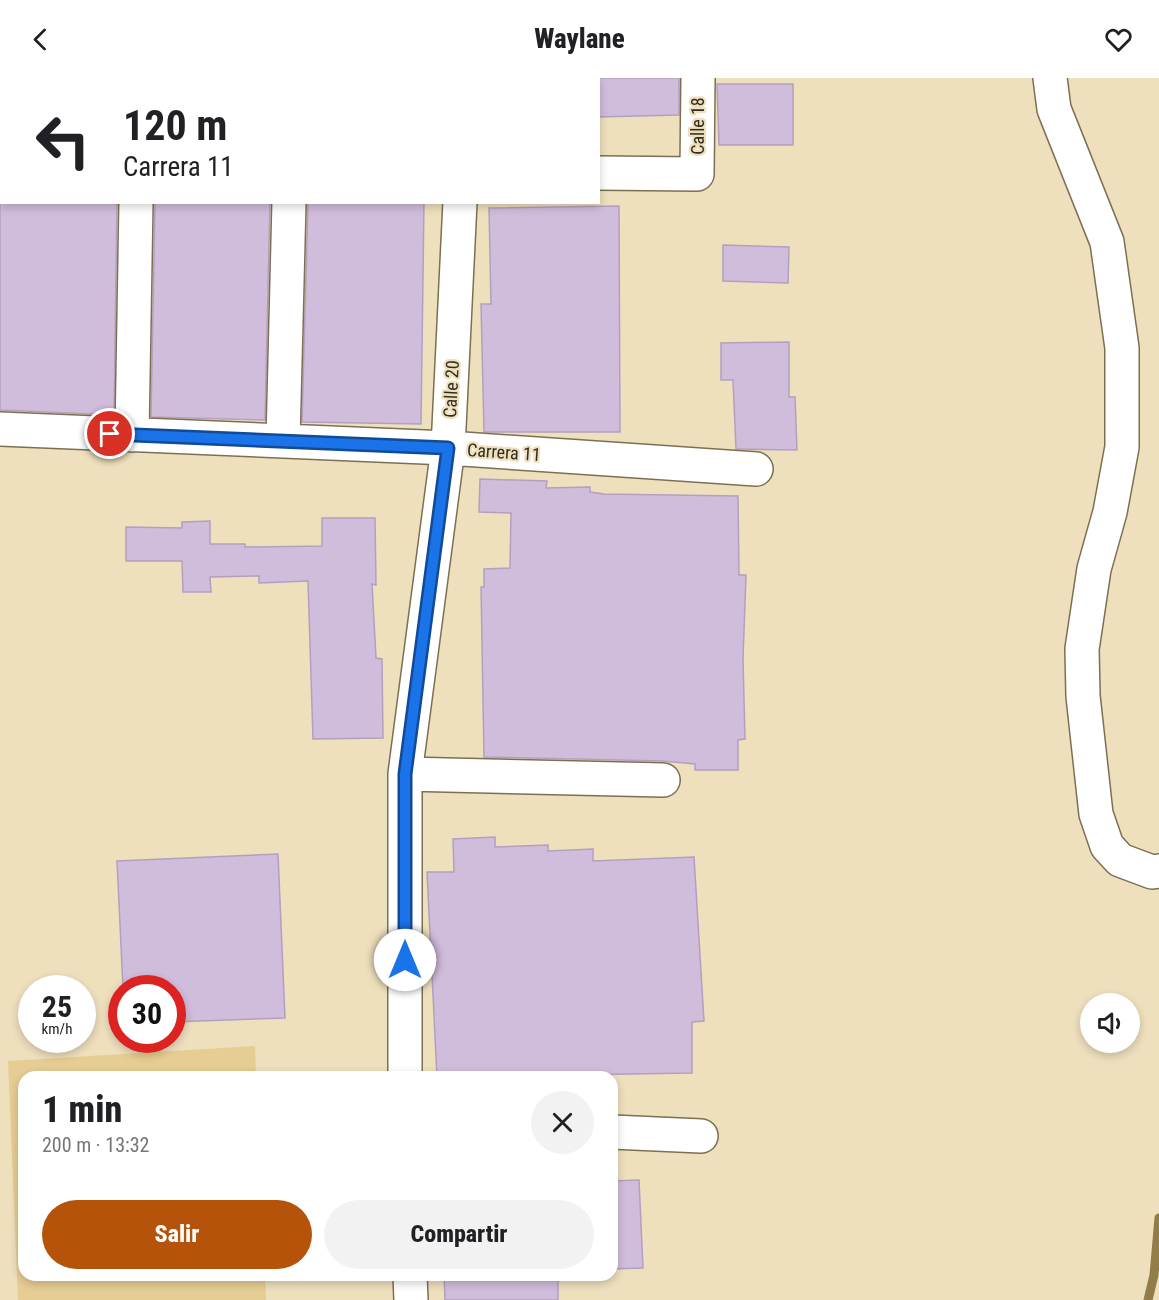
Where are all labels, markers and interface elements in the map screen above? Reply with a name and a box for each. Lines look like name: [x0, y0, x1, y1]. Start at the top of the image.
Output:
icon: back: [24, 23, 57, 56]
text: Waylane: [534, 23, 625, 55]
icon: heart: [1102, 23, 1135, 56]
street label: Calle 18: [687, 97, 708, 155]
text: 120 m: [123, 101, 228, 150]
icon: left: [24, 102, 102, 180]
text: Carrera 11: [123, 151, 234, 183]
street label: Calle 20: [439, 360, 463, 418]
pin: [84, 408, 135, 459]
icon: arrive: [93, 417, 126, 450]
street label: Carrera 11: [466, 439, 542, 465]
position arrow: [373, 928, 437, 992]
speed limit sign: 30: [108, 975, 186, 1053]
text: 25: [42, 989, 72, 1024]
map controls: [1080, 993, 1140, 1053]
button: sound: [1080, 993, 1140, 1053]
text: km/h: [42, 1020, 72, 1038]
text: 1 min: [42, 1089, 122, 1131]
button: close: [531, 1091, 594, 1154]
text: 200 m · 13:32: [42, 1133, 149, 1157]
button: Salir: [42, 1200, 312, 1269]
button: Compartir: [324, 1200, 594, 1269]

